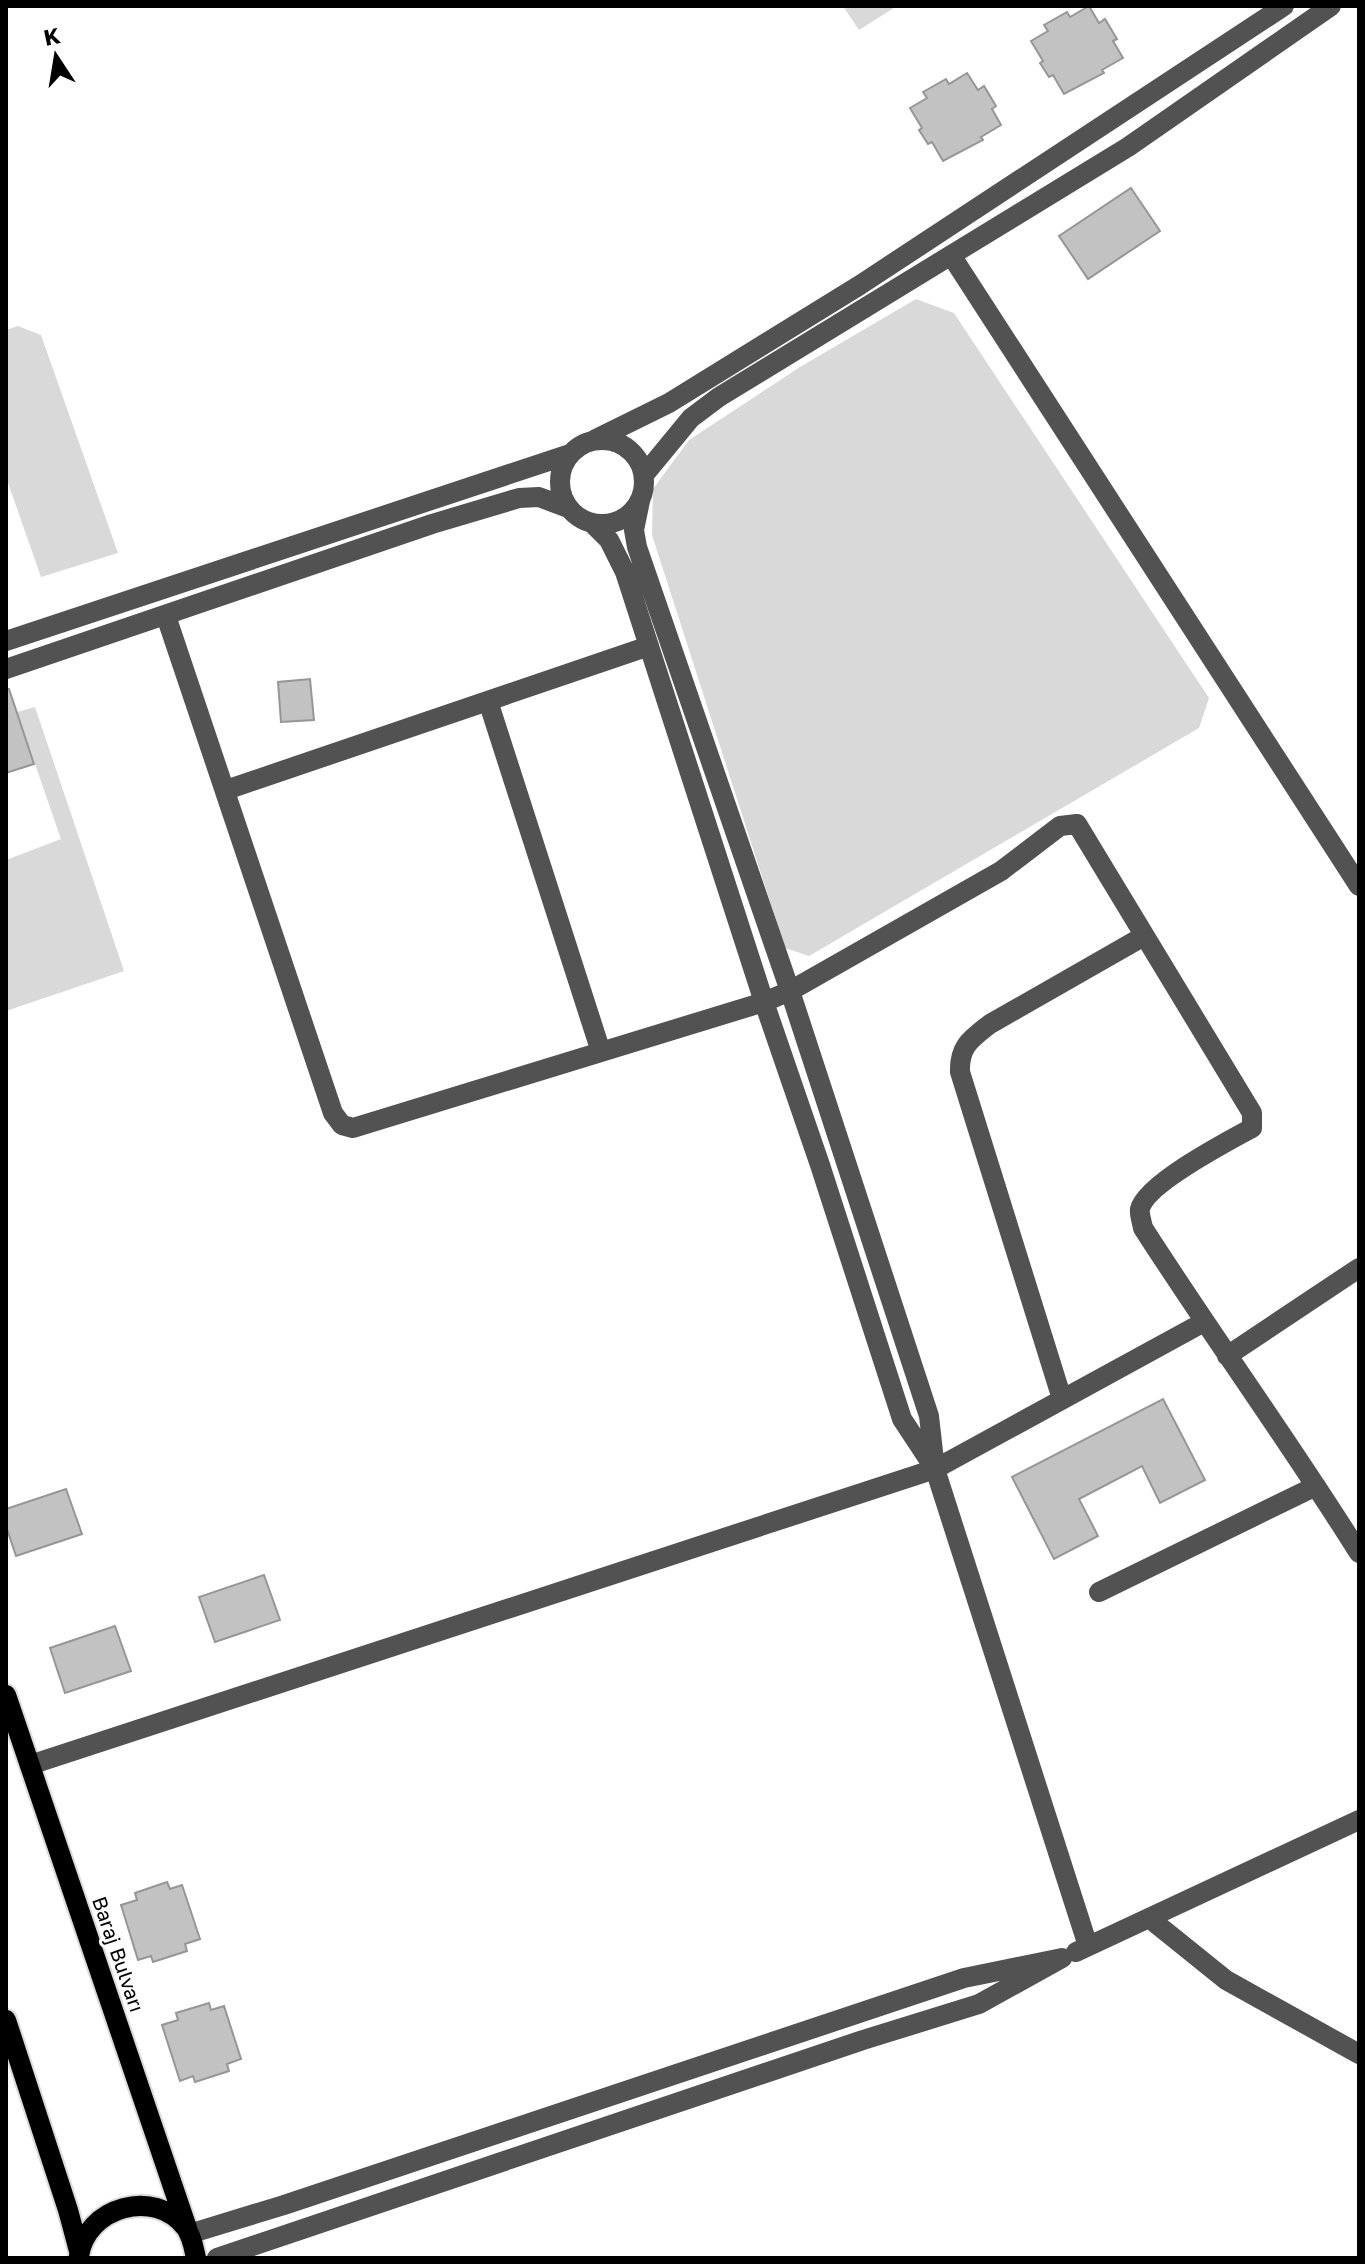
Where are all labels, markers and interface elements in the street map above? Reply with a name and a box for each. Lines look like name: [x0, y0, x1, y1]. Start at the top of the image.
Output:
north arrow: [16, 16, 96, 96]
text: K: [41, 21, 62, 51]
street label: Baraj Bulvarı: [88, 1893, 150, 2015]

